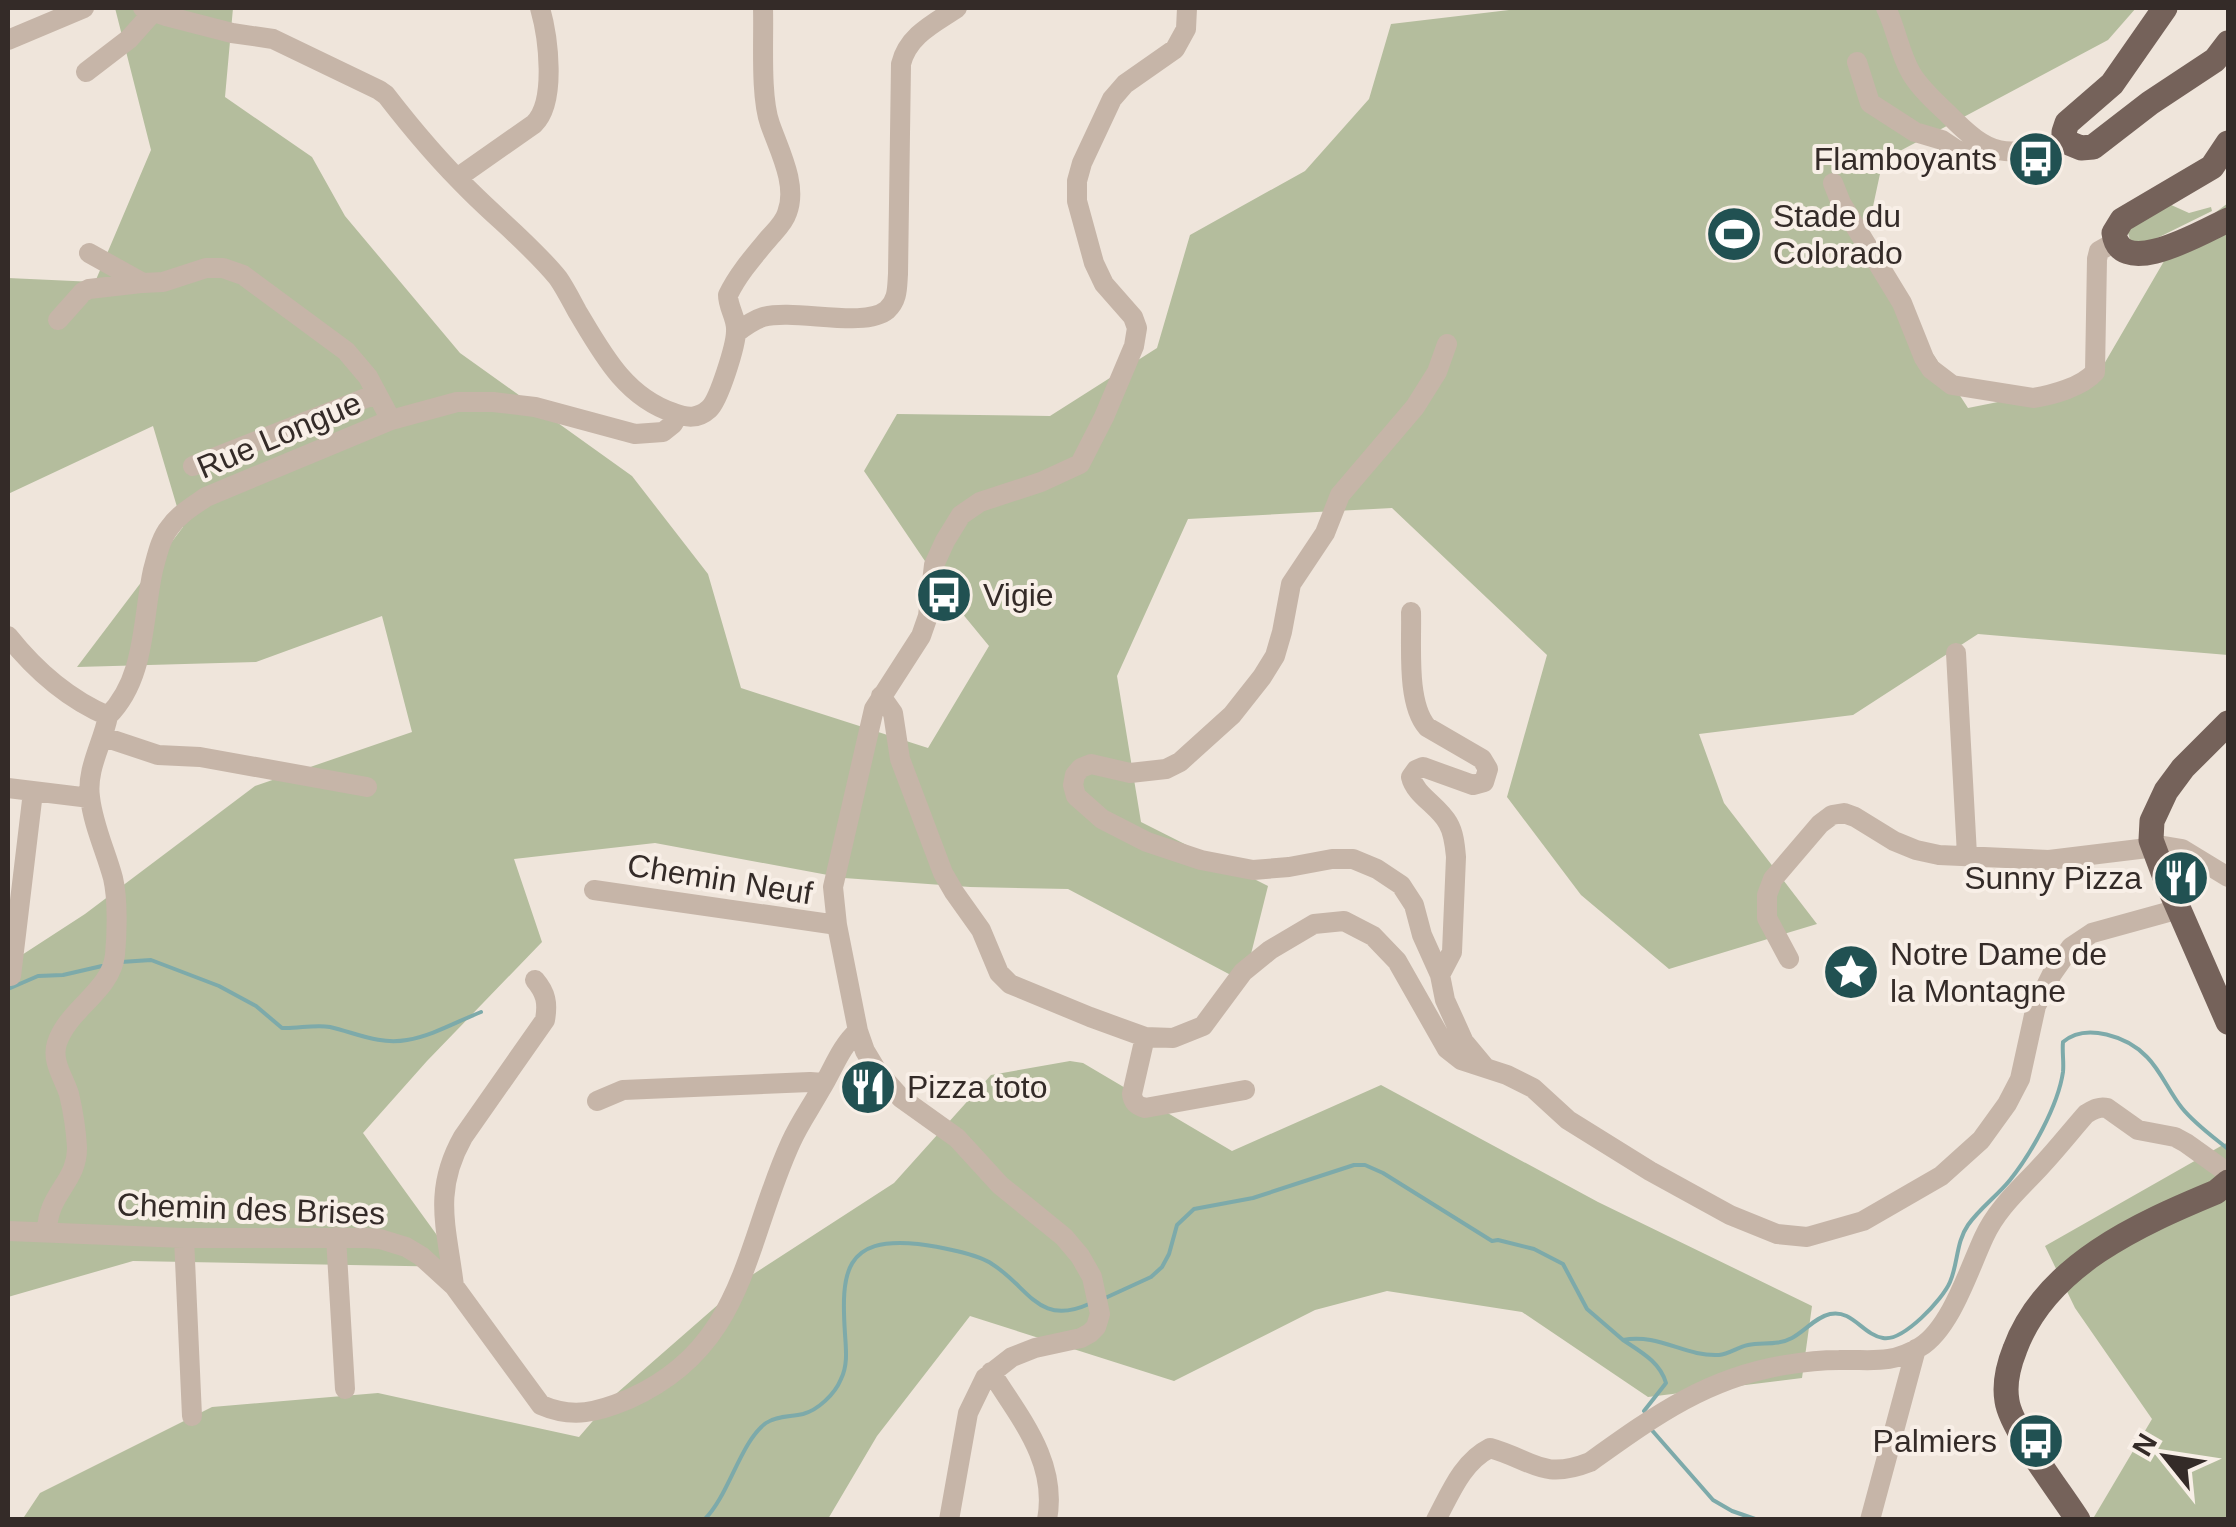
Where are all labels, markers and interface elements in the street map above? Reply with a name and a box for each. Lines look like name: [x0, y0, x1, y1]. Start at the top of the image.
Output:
bus stop icon: Flamboyants: [2006, 129, 2066, 189]
place label: Flamboyants: [1814, 141, 1997, 177]
place label: Stade du Colorado: [1773, 198, 1903, 271]
sports icon: Stade du Colorado: [1704, 204, 1764, 264]
street label: Rue Longue: [192, 384, 366, 486]
bus stop icon: Vigie: [914, 565, 974, 625]
place label: Vigie: [983, 577, 1054, 613]
street label: Chemin Neuf: [625, 847, 815, 911]
restaurant icon: Sunny Pizza: [2151, 848, 2211, 908]
place label: Sunny Pizza: [1964, 860, 2142, 896]
place label: Notre Dame de la Montagne: [1890, 936, 2107, 1009]
place icon: Notre Dame de la Montagne: [1821, 942, 1881, 1002]
restaurant icon: Pizza toto: [838, 1057, 898, 1117]
place label: Pizza toto: [907, 1069, 1048, 1105]
street label: Chemin des Brises: [116, 1186, 386, 1232]
north arrow: [2116, 1407, 2216, 1507]
bus stop icon: Palmiers: [2006, 1411, 2066, 1471]
place label: Palmiers: [1873, 1423, 1997, 1459]
text: N: [2126, 1428, 2163, 1461]

